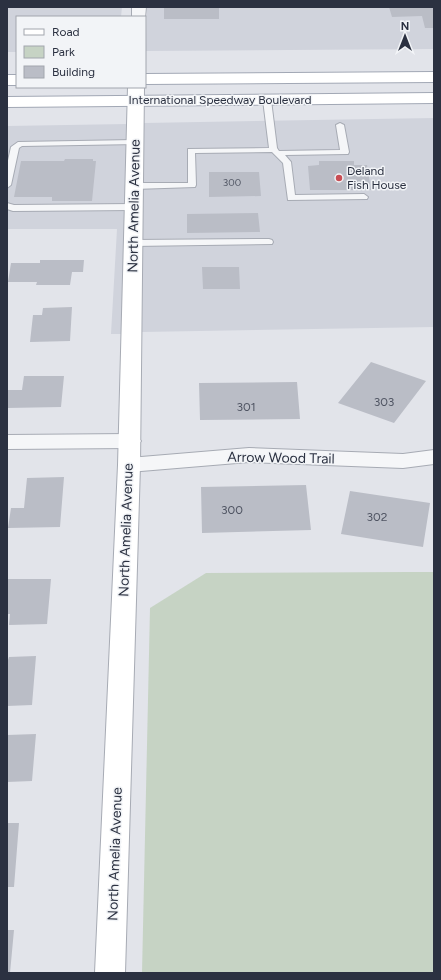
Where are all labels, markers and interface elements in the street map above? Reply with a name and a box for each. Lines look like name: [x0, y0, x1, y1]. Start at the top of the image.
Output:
legend: [16, 16, 146, 88]
north arrow: [385, 16, 425, 56]
text: N: [401, 20, 409, 33]
text: Road: [52, 25, 80, 39]
text: Park: [52, 45, 75, 59]
text: Building: [52, 65, 95, 79]
street label: International Speedway Boulevard: [128, 93, 312, 107]
street label: North Amelia Avenue: [124, 139, 144, 273]
place label: Deland Fish House: [347, 164, 407, 192]
marker: Deland Fish House: [334, 173, 344, 183]
house number: 300: [223, 176, 241, 189]
house number: 303: [374, 395, 394, 409]
house number: 301: [236, 400, 256, 414]
street label: Arrow Wood Trail: [227, 449, 335, 467]
street label: North Amelia Avenue: [115, 463, 137, 597]
house number: 300: [221, 503, 243, 517]
house number: 302: [367, 510, 387, 524]
street label: North Amelia Avenue: [104, 787, 126, 921]

